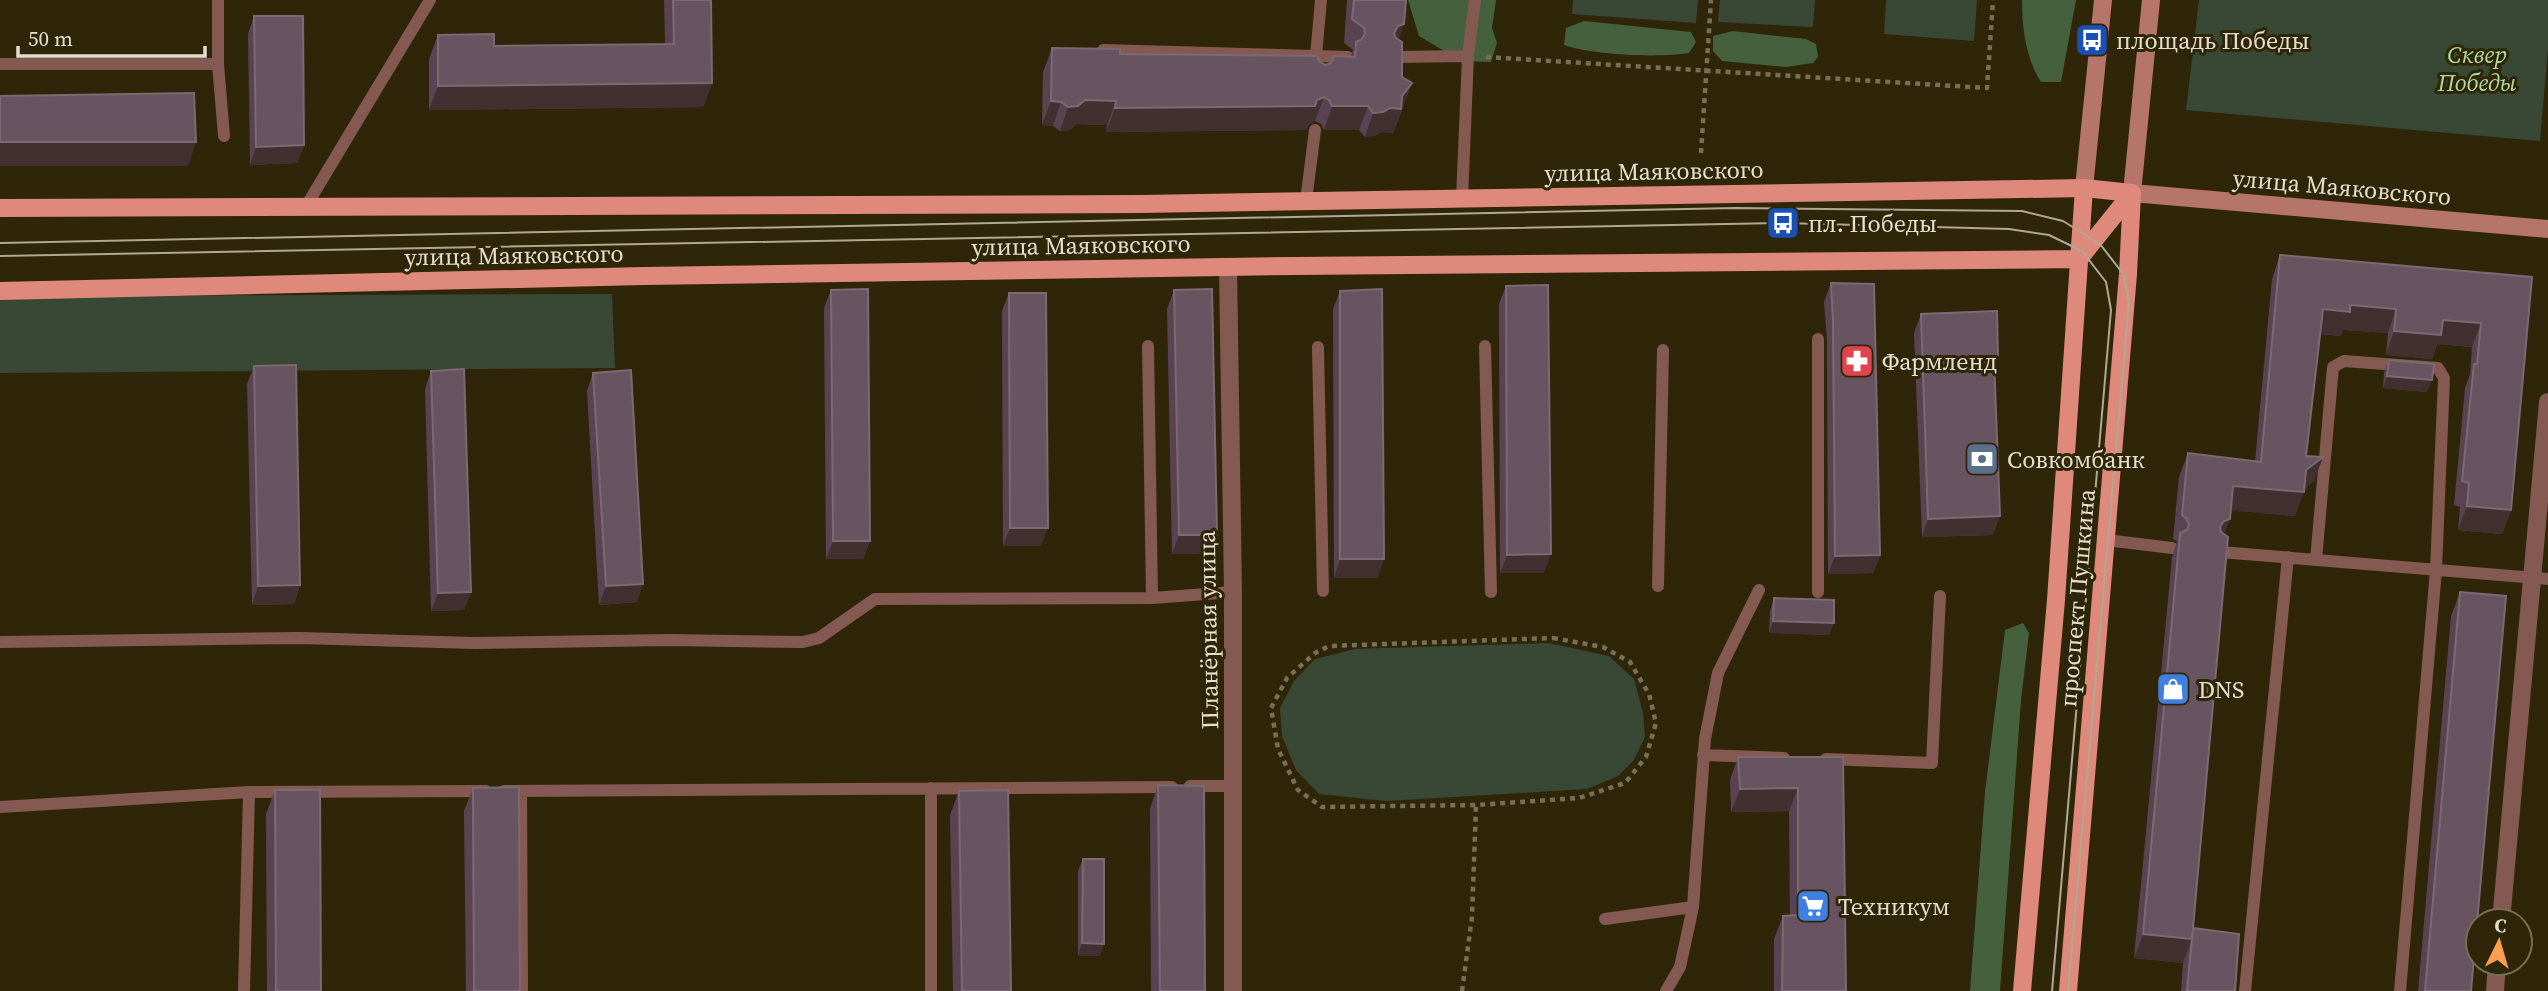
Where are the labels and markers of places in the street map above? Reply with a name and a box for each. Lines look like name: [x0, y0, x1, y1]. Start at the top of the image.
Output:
bus stop icon: площадь Победы: [2073, 21, 2111, 59]
place label: площадь Победы: [2116, 24, 2309, 57]
bus stop icon: пл. Победы: [1764, 204, 1802, 242]
place label: пл. Победы: [1808, 207, 1937, 240]
pharmacy icon: Фармленд: [1838, 342, 1876, 380]
place label: Фармленд: [1882, 345, 1997, 378]
bank icon: Совкомбанк: [1963, 440, 2001, 478]
place label: Совкомбанк: [2007, 443, 2145, 476]
shop icon: DNS: [2154, 670, 2192, 708]
place label: DNS: [2198, 673, 2244, 706]
supermarket icon: Техникум: [1794, 887, 1832, 925]
place label: Техникум: [1838, 890, 1950, 923]

